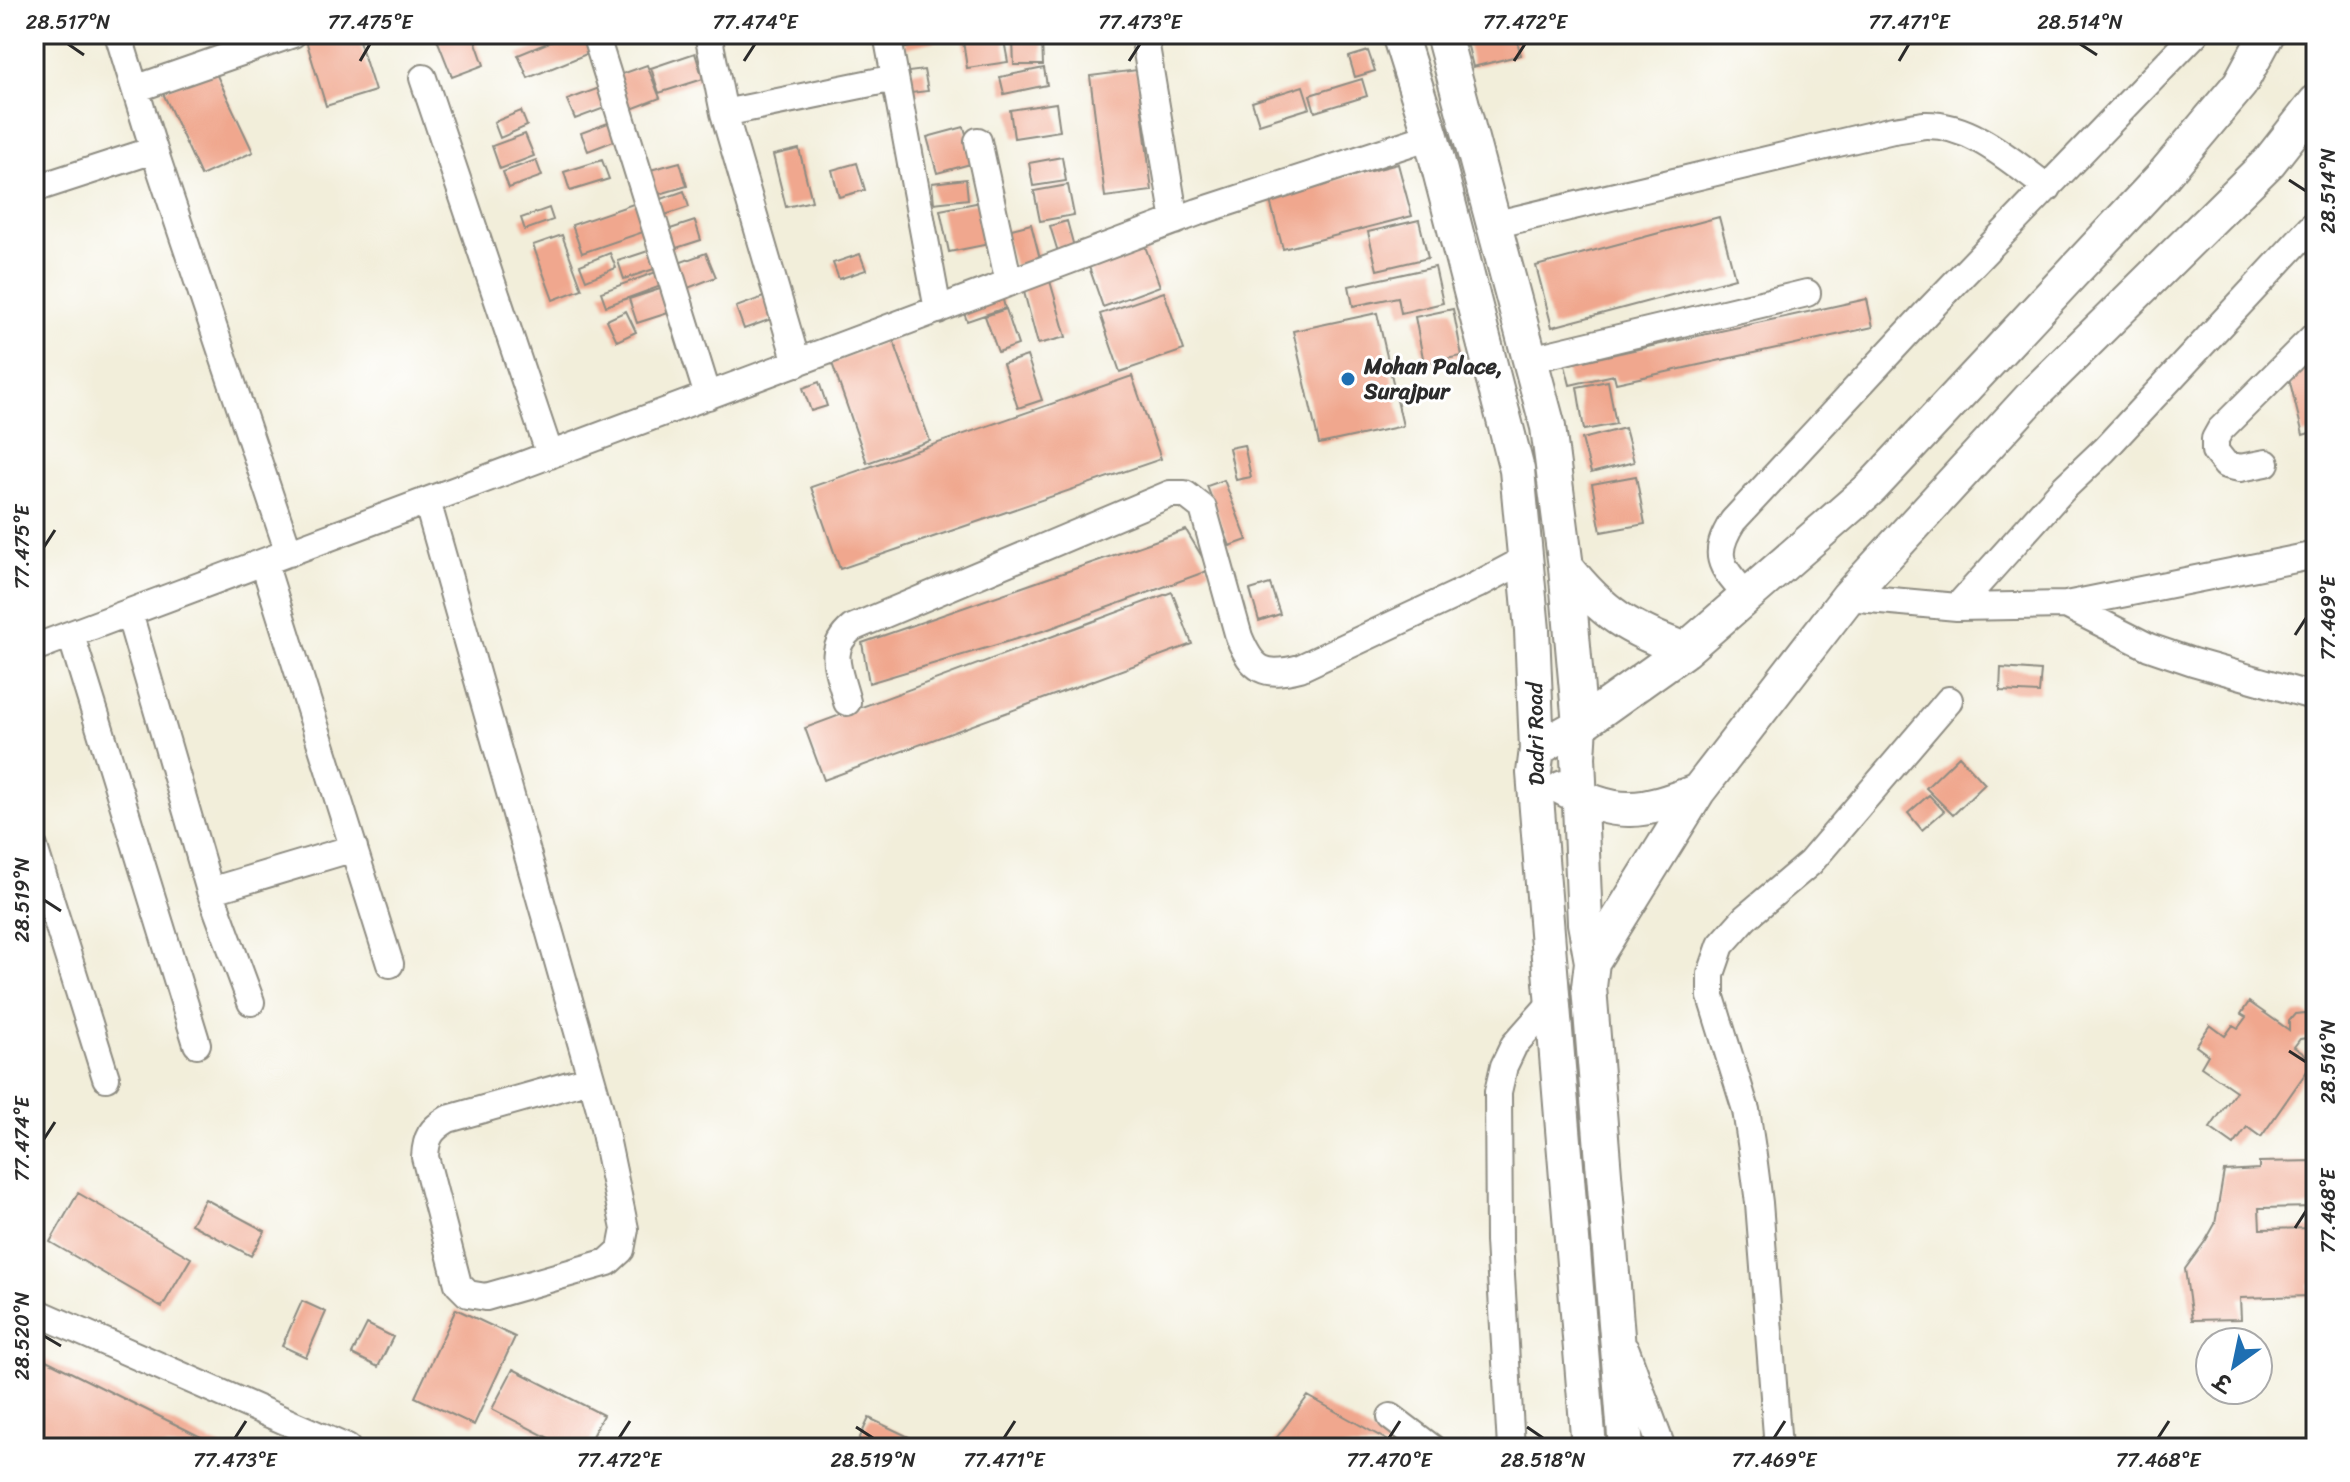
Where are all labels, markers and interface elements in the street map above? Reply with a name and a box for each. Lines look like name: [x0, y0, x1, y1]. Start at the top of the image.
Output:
text: 28.517°N: [26, 5, 110, 40]
text: 77.475°E: [328, 5, 414, 40]
text: 77.474°E: [713, 5, 799, 40]
text: 77.473°E: [1098, 5, 1184, 40]
text: 77.472°E: [1483, 5, 1569, 40]
text: 77.471°E: [1868, 5, 1951, 40]
text: 28.514°N: [2037, 5, 2123, 40]
text: 28.514°N: [2311, 148, 2346, 234]
place label: Mohan Palace, Surajpur: [1363, 347, 1503, 411]
marker: Mohan Palace, Surajpur: [1339, 370, 1357, 388]
text: 77.475°E: [5, 503, 40, 589]
text: 77.469°E: [2311, 574, 2346, 660]
street label: Dadri Road: [1515, 681, 1556, 786]
text: 28.519°N: [5, 857, 40, 943]
text: 28.516°N: [2311, 1020, 2346, 1104]
text: 77.474°E: [5, 1095, 40, 1181]
text: 77.468°E: [2311, 1167, 2346, 1253]
text: 28.520°N: [5, 1292, 40, 1380]
north arrow: [2194, 1326, 2274, 1406]
text: उ: [2205, 1361, 2242, 1404]
text: 77.473°E: [193, 1443, 279, 1478]
text: 77.472°E: [577, 1443, 663, 1478]
text: 28.519°N: [830, 1443, 916, 1478]
text: 77.471°E: [963, 1443, 1046, 1478]
text: 77.470°E: [1346, 1443, 1433, 1478]
text: 28.518°N: [1501, 1443, 1586, 1478]
text: 77.469°E: [1732, 1443, 1818, 1478]
text: 77.468°E: [2116, 1443, 2202, 1478]

